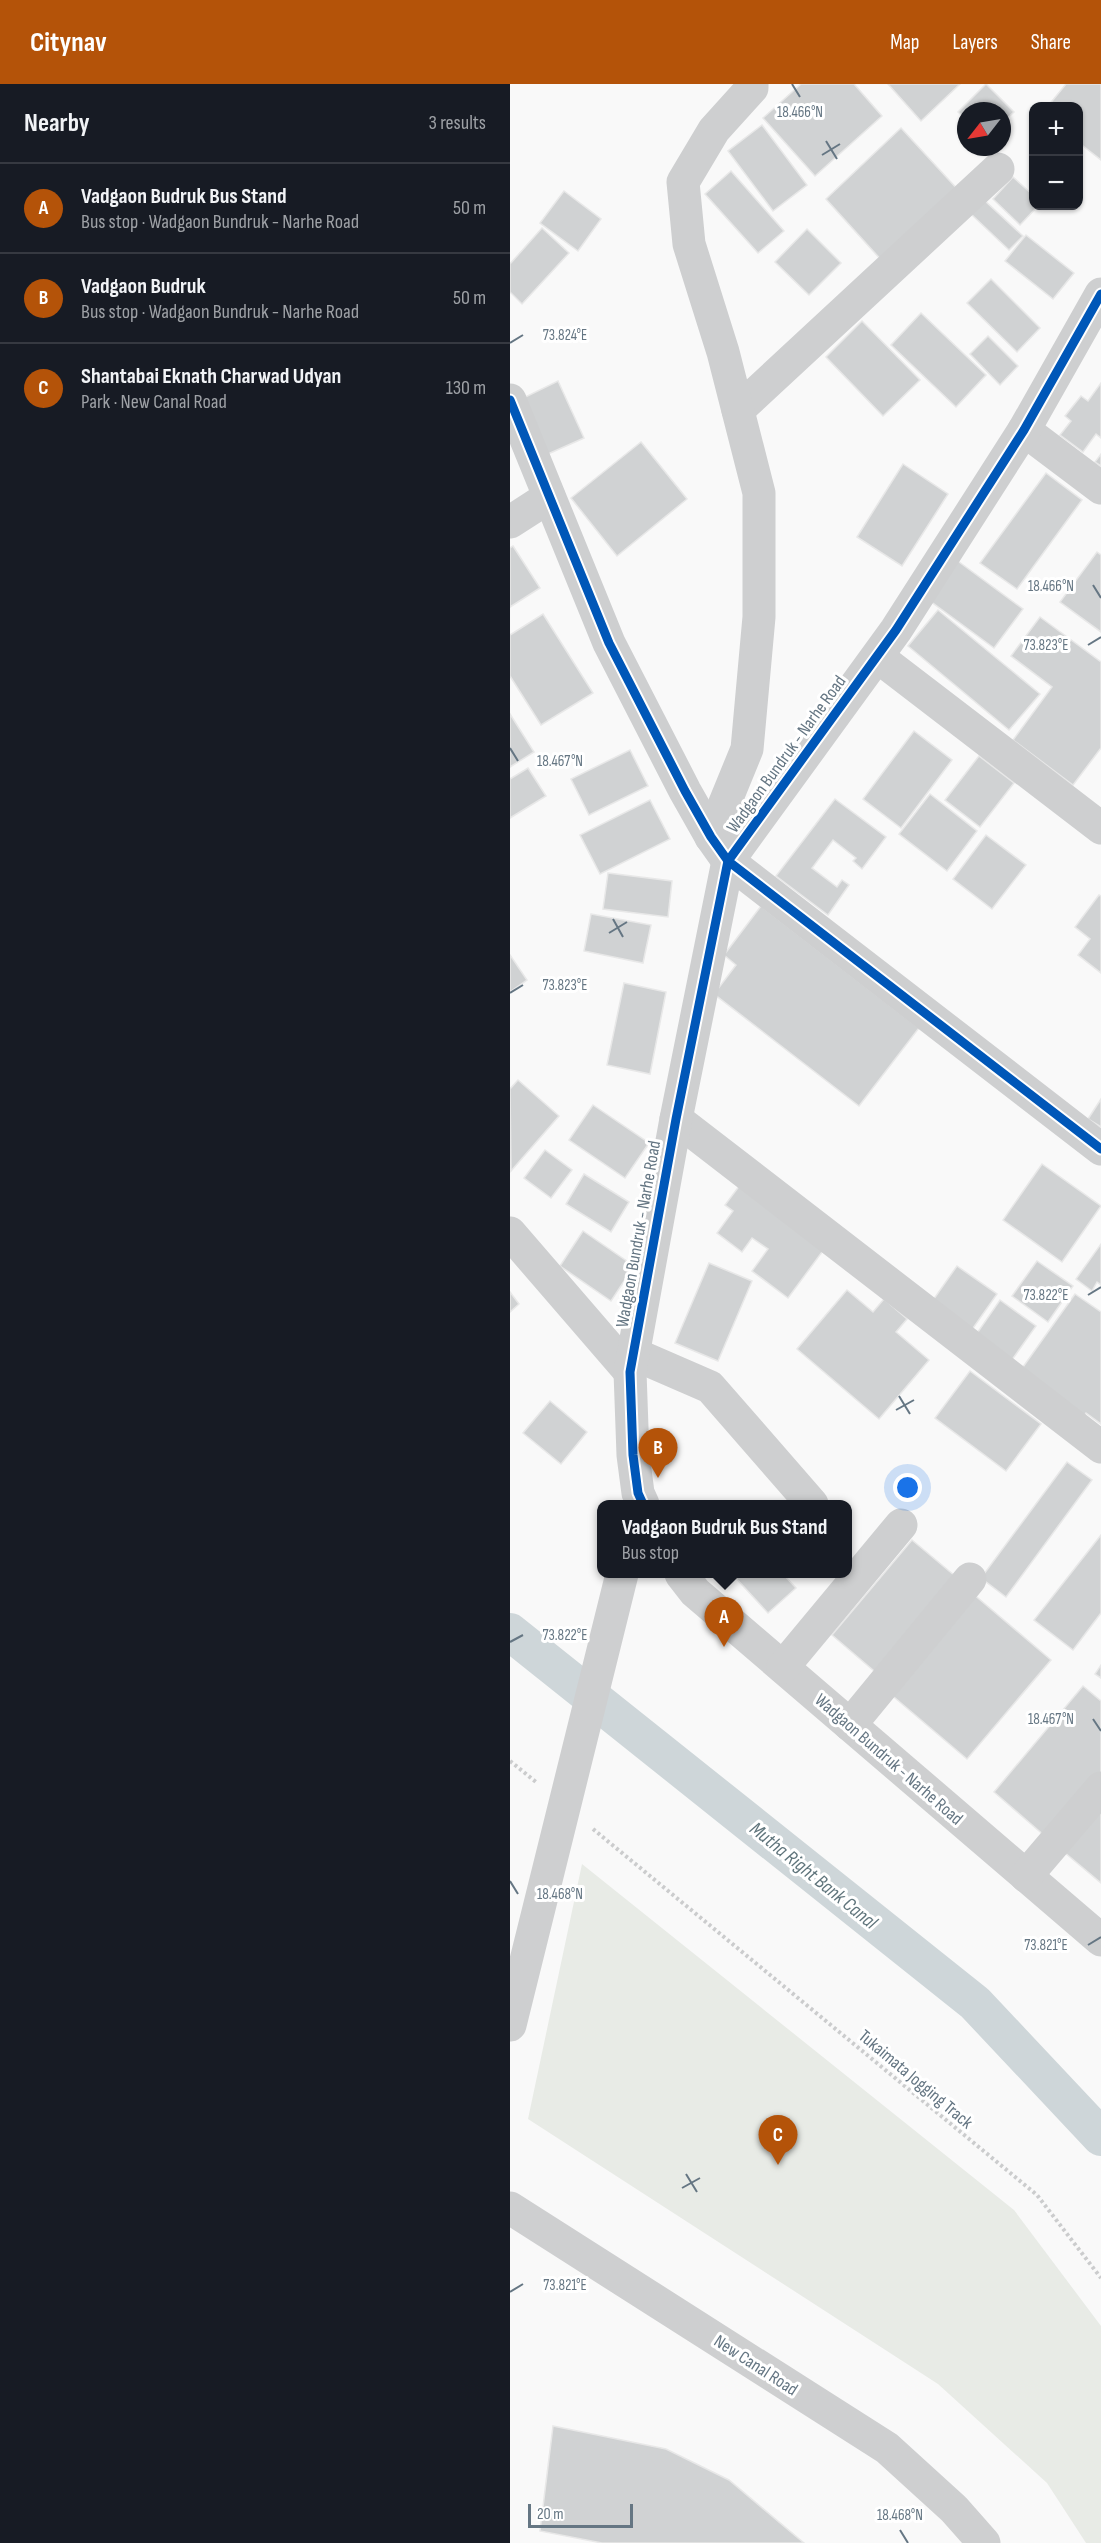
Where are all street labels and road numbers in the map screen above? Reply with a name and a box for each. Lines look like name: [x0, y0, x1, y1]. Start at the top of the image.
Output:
street label: Wadgaon Bundruk - Narhe Road: [722, 672, 851, 837]
street label: Wadgaon Bundruk - Narhe Road: [612, 1139, 665, 1329]
street label: Wadgaon Bundruk - Narhe Road: [810, 1689, 967, 1829]
street label: Tukaimata Jogging Track: [854, 2025, 977, 2133]
street label: New Canal Road: [710, 2331, 801, 2400]

